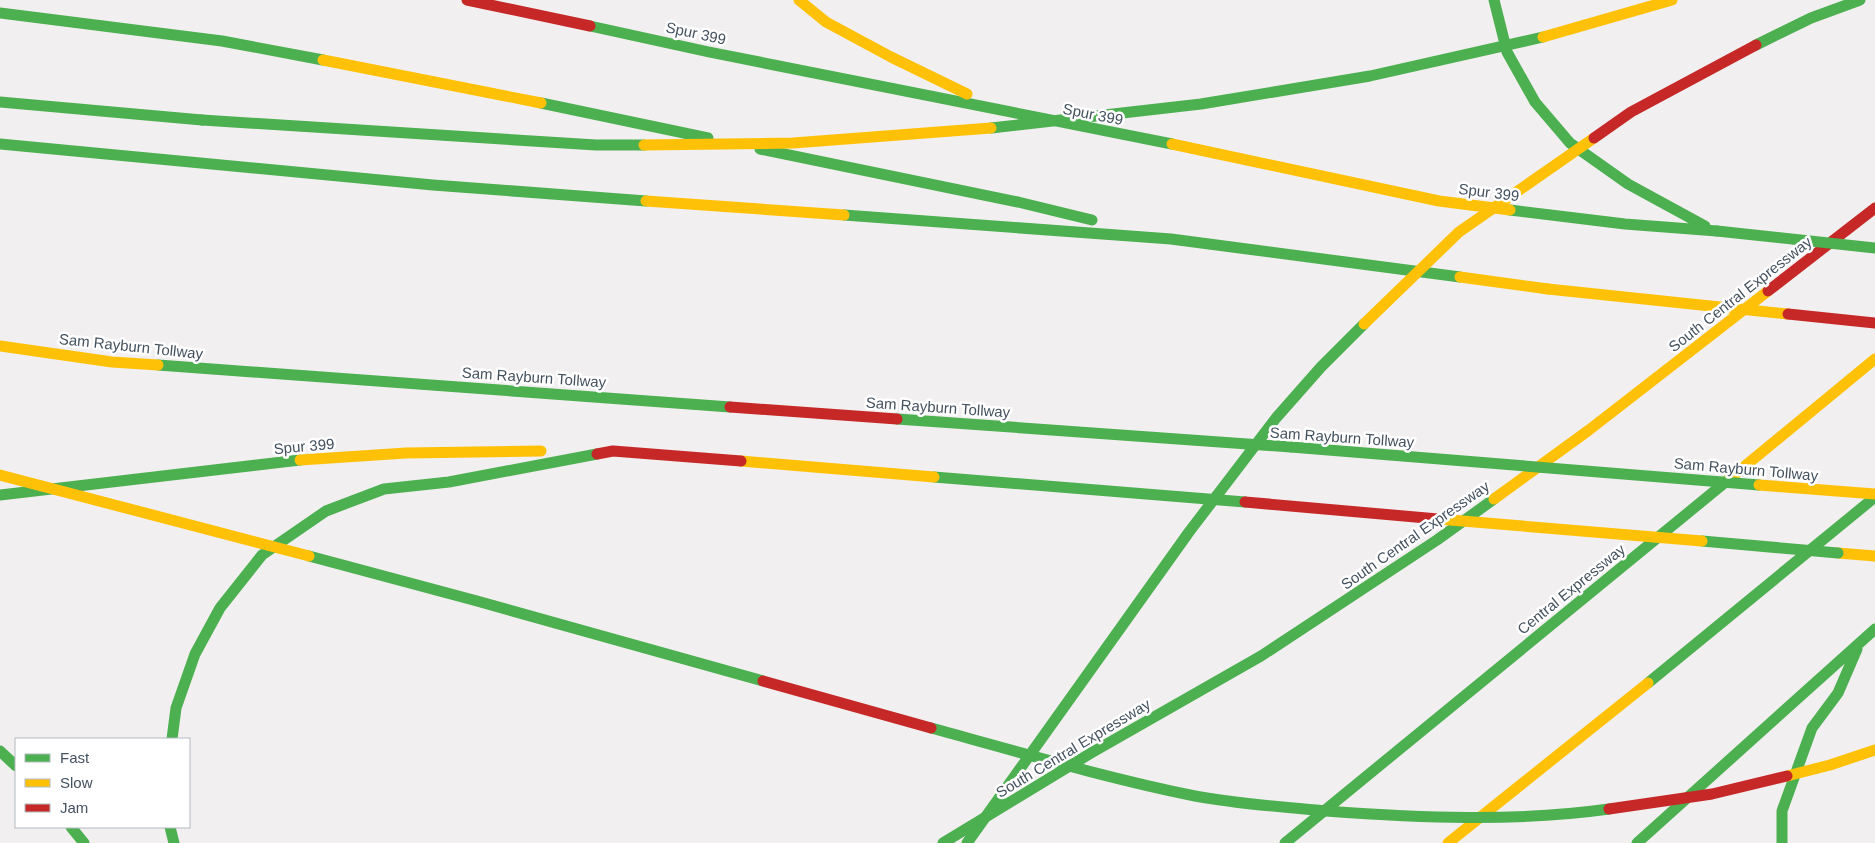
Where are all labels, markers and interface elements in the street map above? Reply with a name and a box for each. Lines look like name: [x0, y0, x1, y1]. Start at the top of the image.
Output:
street label: Spur 399: [664, 18, 728, 48]
street label: Spur 399: [1061, 100, 1125, 128]
street label: Spur 399: [1458, 180, 1520, 204]
street label: South Central Expressway: [1665, 233, 1815, 355]
street label: Sam Rayburn Tollway: [58, 330, 204, 362]
street label: Sam Rayburn Tollway: [461, 363, 607, 391]
street label: Sam Rayburn Tollway: [865, 393, 1011, 421]
street label: Sam Rayburn Tollway: [1269, 423, 1415, 451]
street label: Spur 399: [273, 435, 335, 457]
street label: Sam Rayburn Tollway: [1673, 454, 1819, 484]
street label: South Central Expressway: [1338, 477, 1493, 593]
street label: Central Expressway: [1514, 540, 1629, 638]
street label: South Central Expressway: [993, 695, 1154, 801]
legend: [15, 738, 190, 828]
text: Fast: [60, 749, 90, 766]
text: Slow: [60, 774, 93, 791]
text: Jam: [60, 799, 88, 816]

